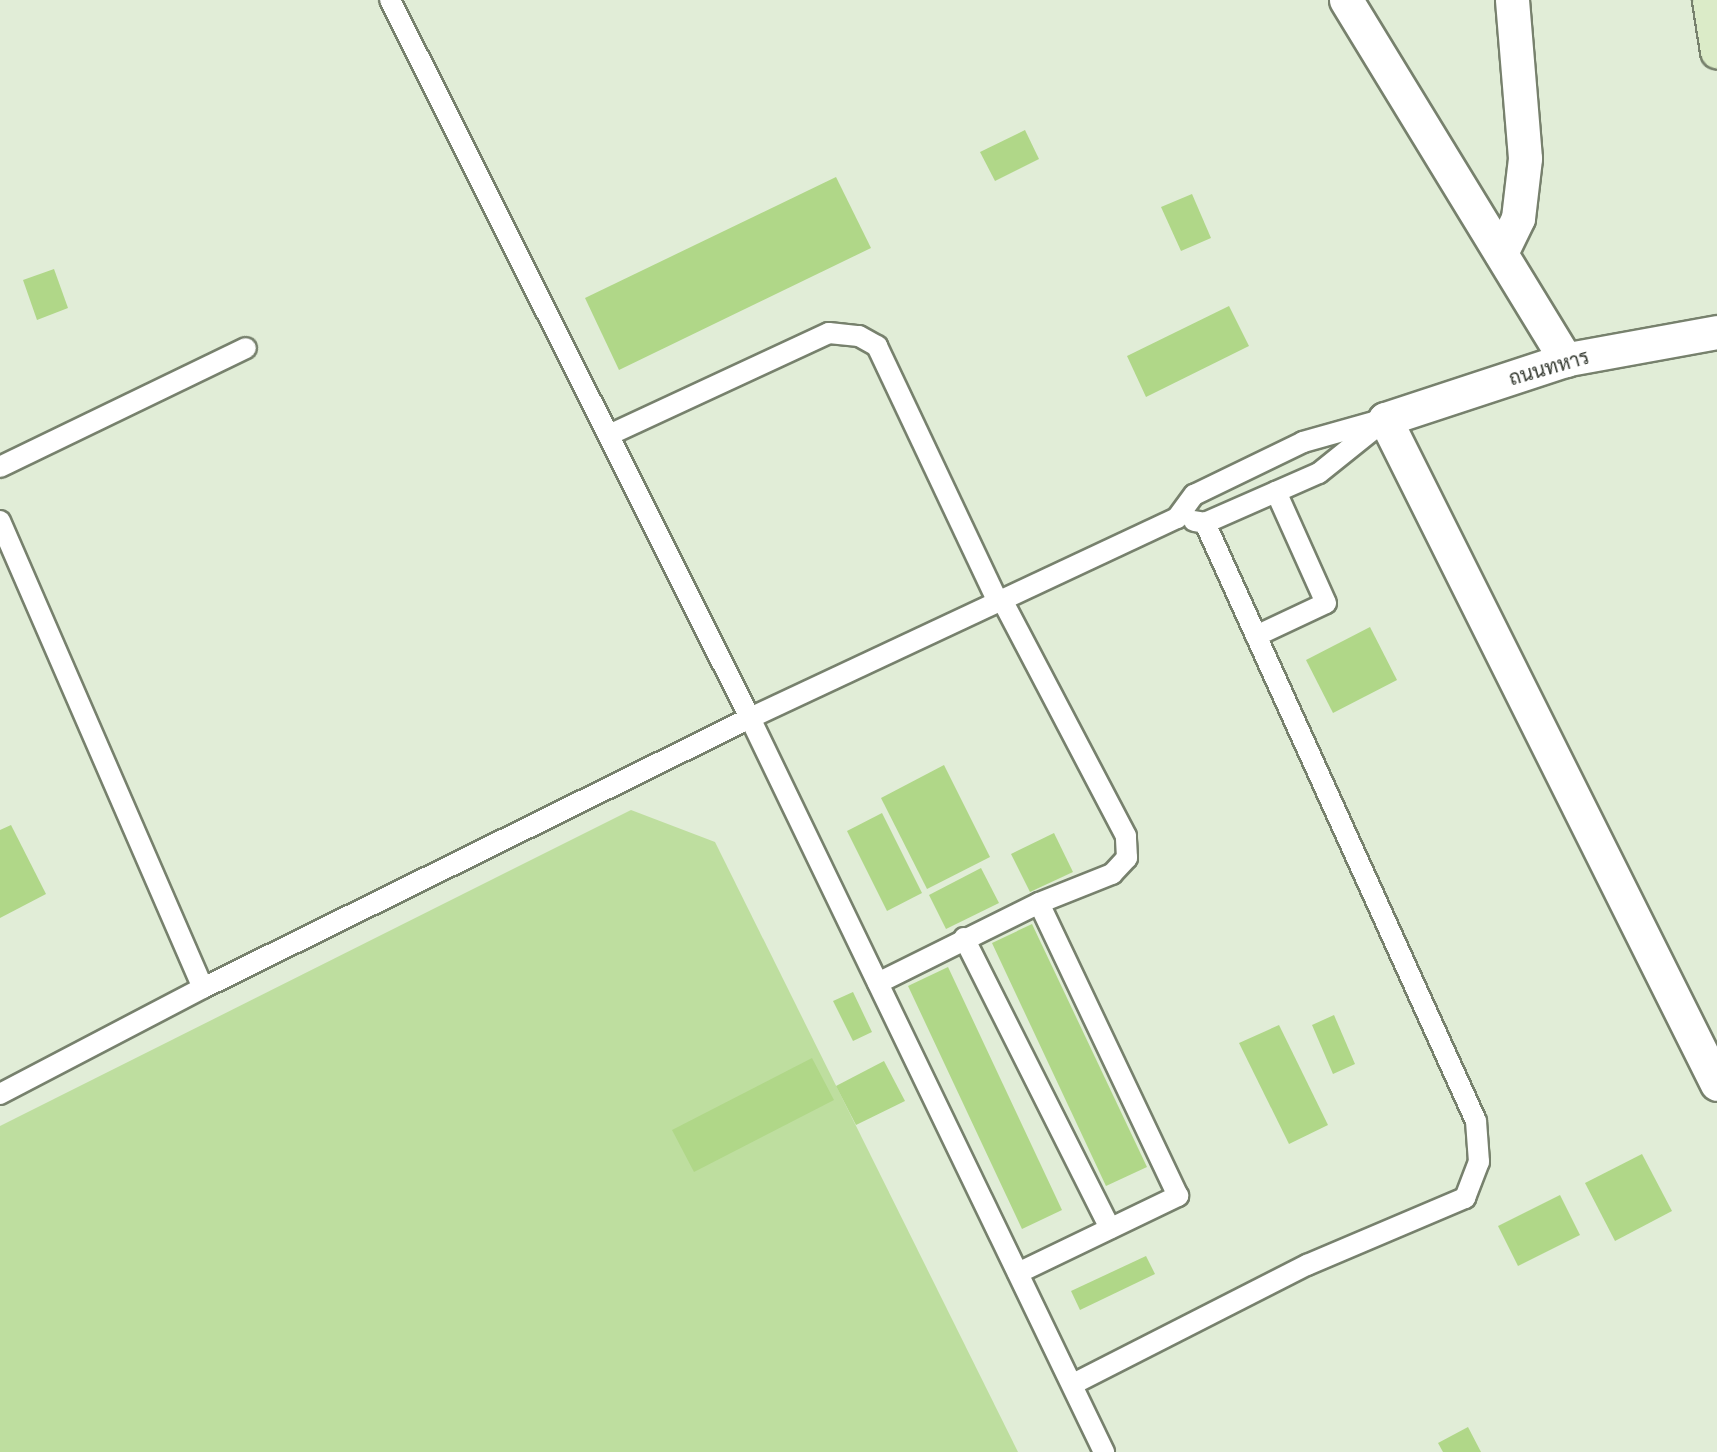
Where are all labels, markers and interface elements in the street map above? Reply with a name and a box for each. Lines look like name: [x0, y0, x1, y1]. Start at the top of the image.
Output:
street label: ถนนทหาร: [1506, 345, 1592, 391]

